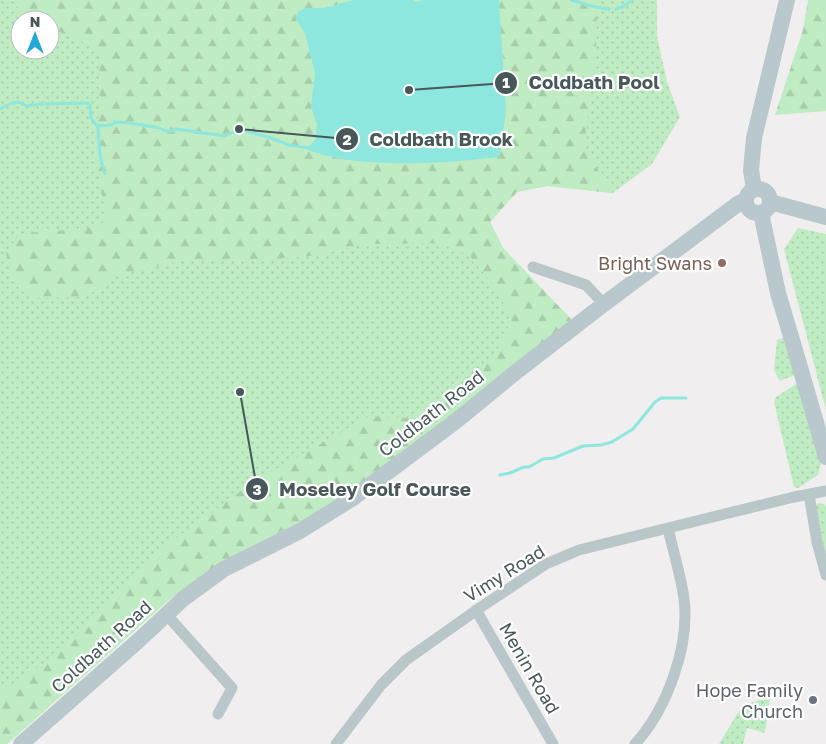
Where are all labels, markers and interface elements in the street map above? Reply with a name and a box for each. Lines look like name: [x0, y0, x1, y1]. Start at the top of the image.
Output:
north arrow: [10, 10, 60, 60]
text: N: [30, 13, 40, 30]
callout: Coldbath Pool: [494, 66, 670, 100]
text: Coldbath Pool: [528, 70, 660, 93]
text: 1: [502, 73, 510, 91]
callout: Coldbath Brook: [335, 122, 523, 156]
text: Coldbath Brook: [369, 127, 513, 150]
text: 2: [342, 130, 352, 148]
place label: Bright Swans: [598, 252, 712, 274]
marker: Bright Swans: [716, 257, 728, 269]
street label: Coldbath Road: [374, 365, 488, 461]
callout: Moseley Golf Course: [244, 472, 481, 506]
text: Moseley Golf Course: [279, 477, 471, 500]
text: 3: [252, 480, 262, 498]
street label: Vimy Road: [460, 540, 548, 606]
street label: Coldbath Road: [46, 595, 156, 697]
street label: Menin Road: [495, 619, 565, 717]
place label: Hope Family Church: [696, 679, 803, 722]
marker: Hope Family Church: [807, 694, 819, 706]

